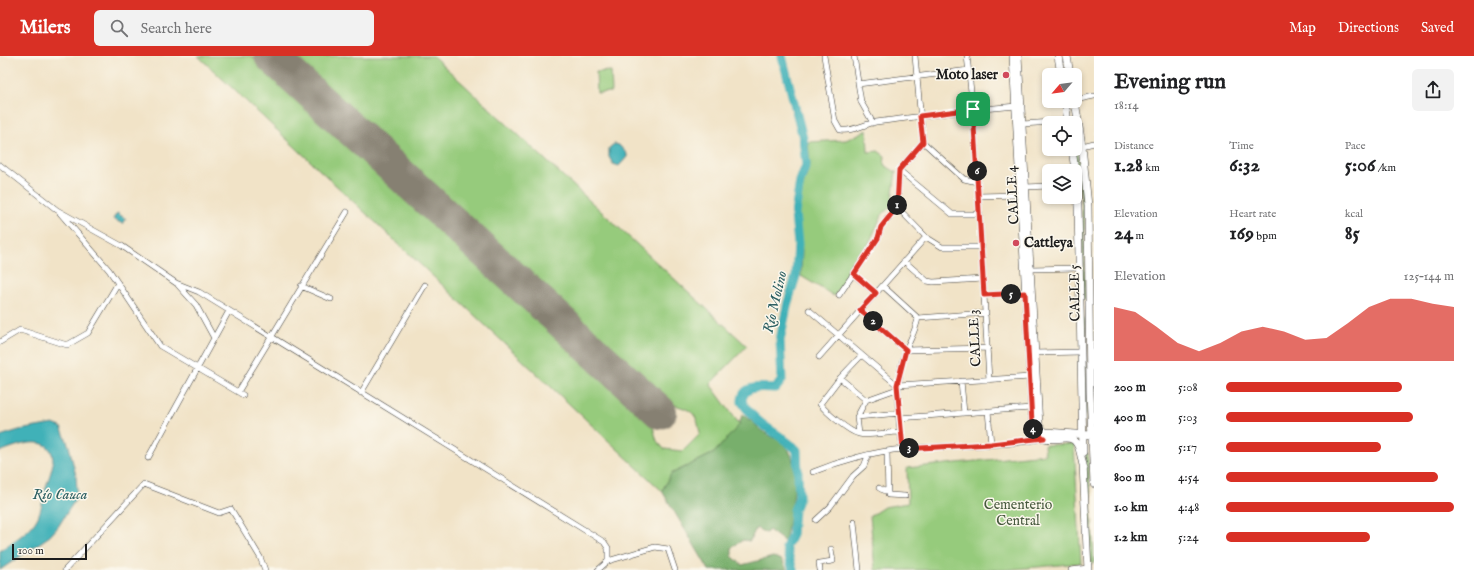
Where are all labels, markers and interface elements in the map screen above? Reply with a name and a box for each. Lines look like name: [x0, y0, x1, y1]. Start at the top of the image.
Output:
search box: [94, 10, 374, 46]
text: Milers: [20, 16, 70, 40]
icon: search: [108, 17, 130, 39]
text: Search here: [140, 19, 212, 38]
text: Map: [1289, 19, 1316, 37]
text: Directions: [1338, 19, 1399, 37]
text: Saved: [1421, 19, 1454, 37]
place label: Moto laser: [936, 66, 999, 84]
north arrow: [1042, 68, 1082, 108]
map controls: [1042, 68, 1082, 204]
text: Evening run: [1114, 68, 1226, 96]
button: share: [1412, 69, 1454, 111]
marker: Moto laser: [1001, 70, 1011, 80]
pin: [956, 92, 990, 126]
text: 18:14: [1114, 97, 1139, 114]
icon: arrive: [962, 98, 984, 120]
button: locate: [1042, 116, 1082, 156]
text: Distance: [1114, 139, 1154, 153]
text: Time: [1229, 139, 1254, 153]
text: Pace: [1345, 139, 1365, 153]
text: 1.28: [1114, 153, 1143, 178]
text: 6:32: [1229, 153, 1260, 178]
text: 5:06: [1345, 153, 1375, 178]
pin: 6: [967, 161, 987, 181]
text: km: [1143, 161, 1160, 175]
text: /km: [1375, 161, 1396, 175]
text: 6: [975, 164, 979, 178]
button: layers: [1042, 164, 1082, 204]
street label: CALLE 4: [1002, 165, 1024, 225]
pin: 1: [887, 195, 907, 215]
text: 1: [895, 198, 899, 212]
text: Elevation: [1114, 207, 1158, 221]
text: Heart rate: [1229, 207, 1276, 221]
text: kcal: [1345, 207, 1363, 221]
text: 24: [1114, 221, 1133, 246]
text: 169: [1229, 221, 1254, 246]
text: 85: [1345, 221, 1360, 246]
text: m: [1133, 229, 1144, 243]
text: bpm: [1254, 229, 1277, 243]
place label: Cattleya: [1024, 234, 1074, 252]
marker: Cattleya: [1011, 238, 1021, 248]
street label: CALLE 5: [1066, 264, 1084, 322]
text: Elevation: [1114, 268, 1166, 285]
text: 125–144 m: [1404, 268, 1454, 285]
water label: Río Molino: [759, 269, 791, 335]
pin: 5: [1001, 284, 1021, 304]
text: 5: [1009, 287, 1013, 301]
street label: CALLE 3: [965, 309, 985, 367]
pin: 2: [863, 311, 883, 331]
text: 2: [870, 314, 876, 328]
text: 200 m: [1114, 379, 1146, 396]
text: 5:08: [1178, 379, 1198, 396]
text: 400 m: [1114, 409, 1146, 426]
text: 5:03: [1178, 409, 1197, 426]
pin: 4: [1023, 419, 1043, 439]
text: 4: [1030, 422, 1036, 436]
pin: 3: [899, 438, 919, 458]
text: 600 m: [1114, 439, 1145, 456]
text: 5:17: [1178, 439, 1197, 456]
text: 3: [907, 441, 911, 455]
text: 800 m: [1114, 469, 1145, 486]
text: 4:54: [1178, 469, 1199, 486]
water label: Río Cauca: [33, 485, 88, 504]
park label: Cementerio Central: [984, 496, 1053, 530]
text: 1.0 km: [1114, 499, 1148, 516]
text: 4:48: [1178, 499, 1199, 516]
text: 1.2 km: [1114, 529, 1148, 546]
text: 5:24: [1178, 529, 1199, 546]
scale bar: [12, 542, 87, 561]
text: 100 m: [18, 544, 44, 558]

